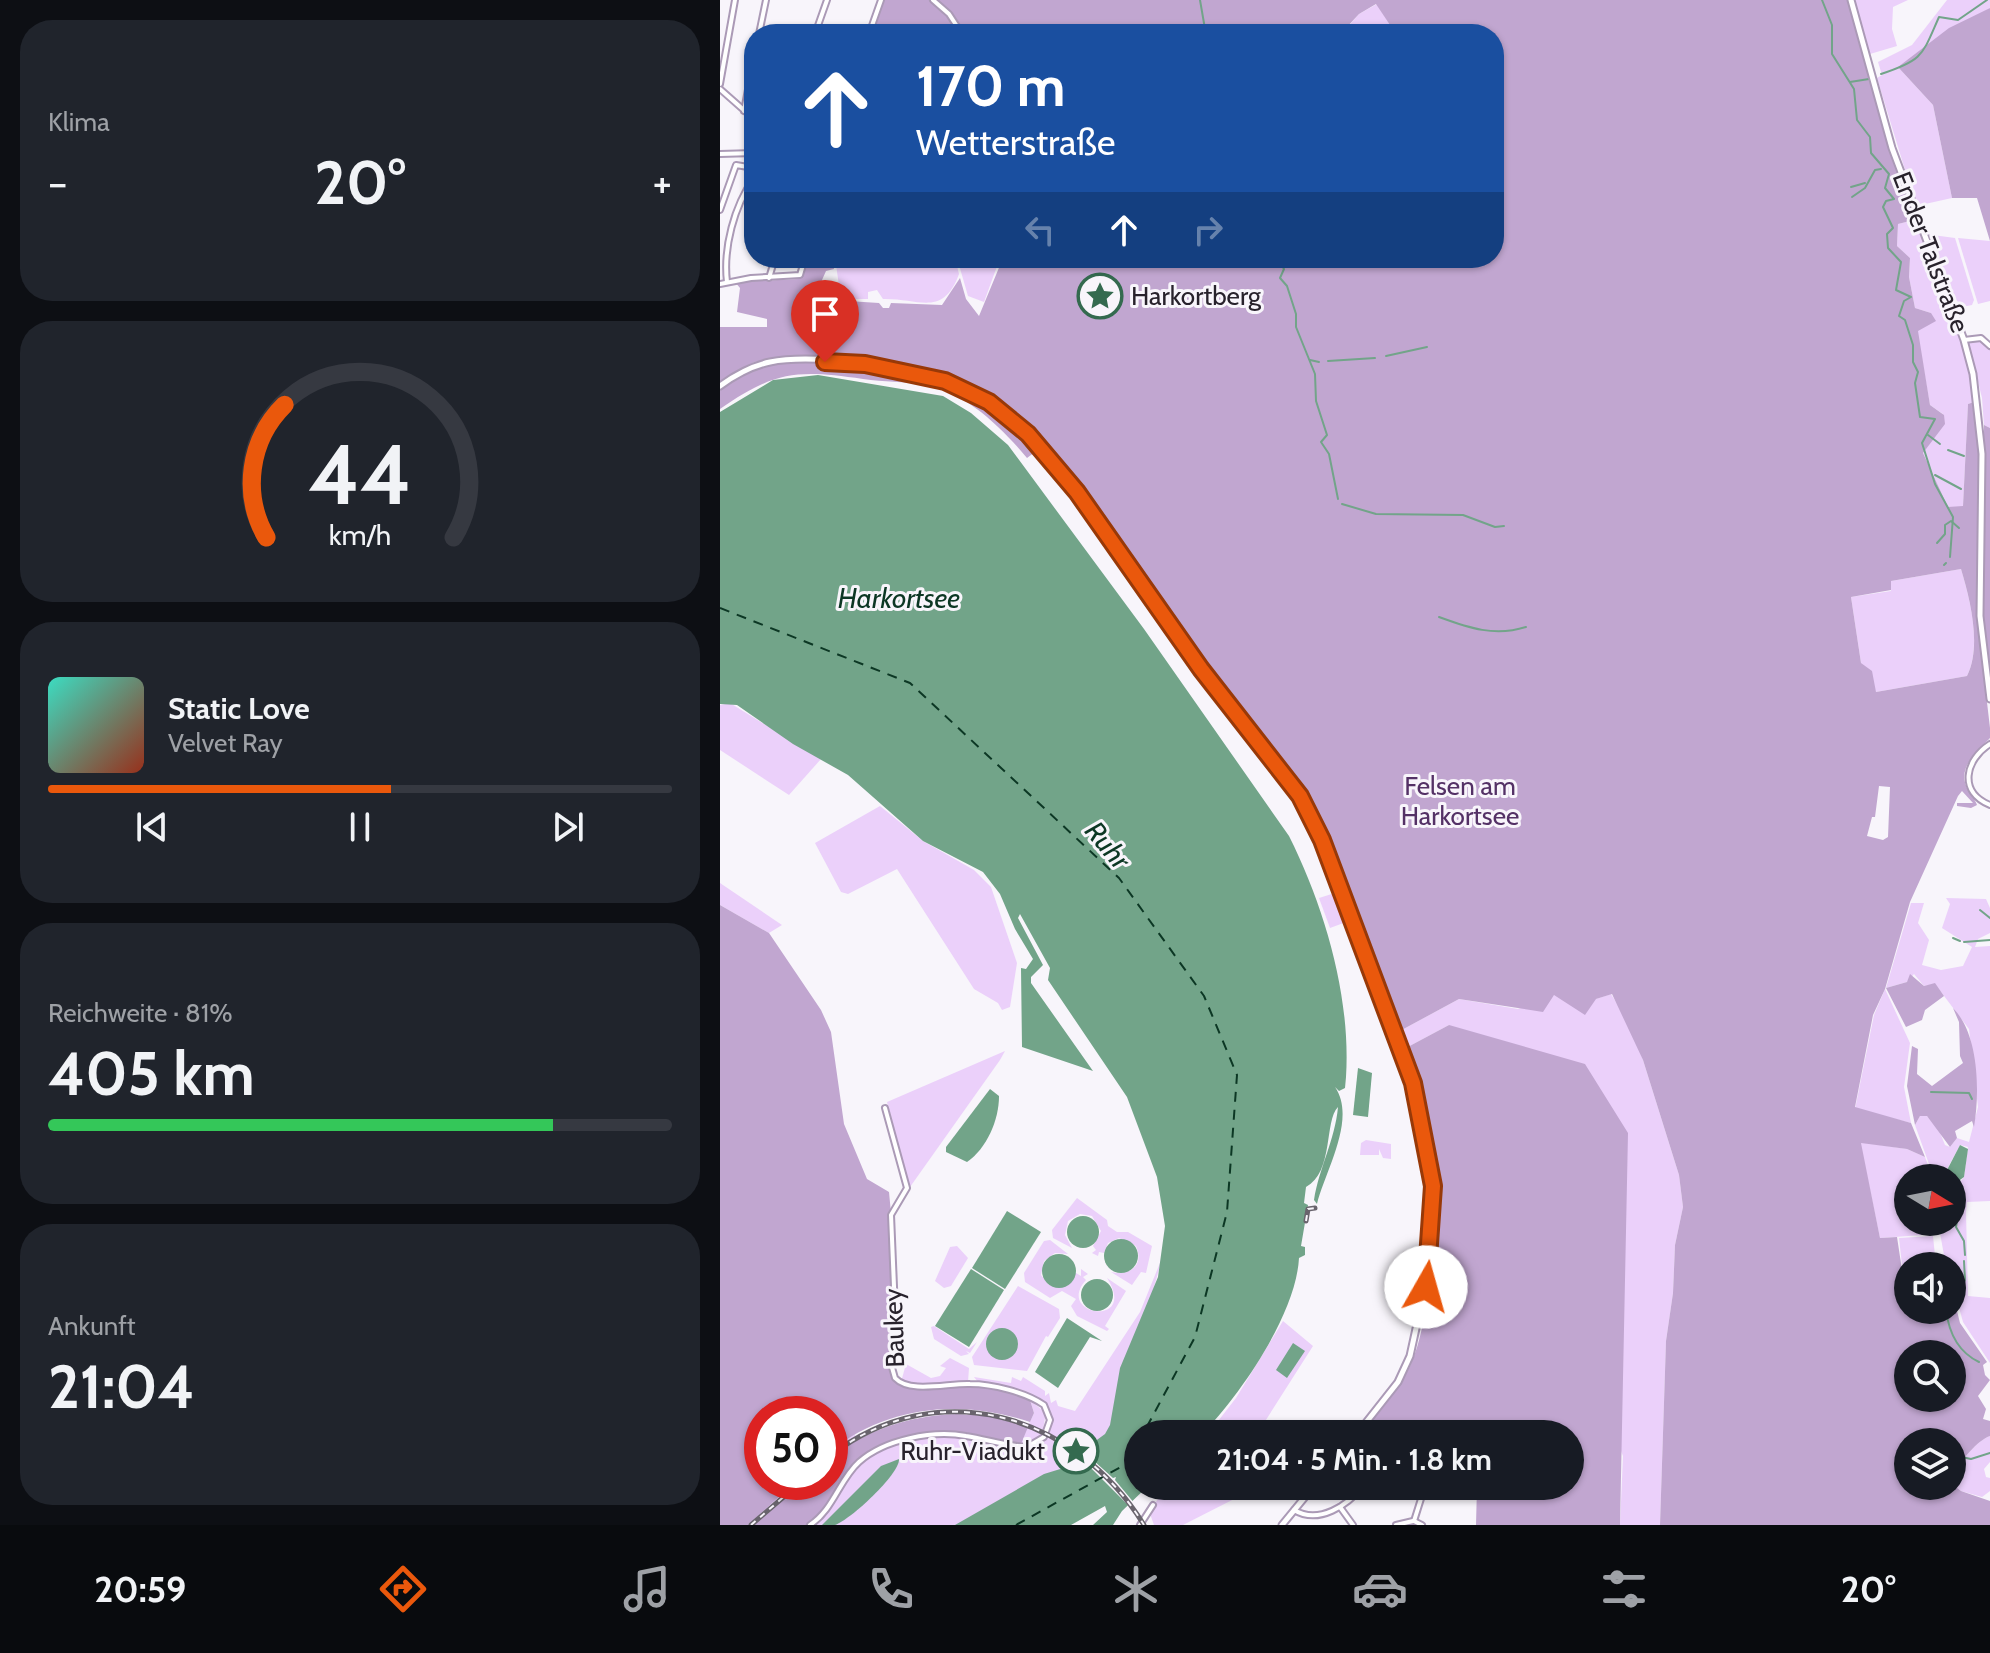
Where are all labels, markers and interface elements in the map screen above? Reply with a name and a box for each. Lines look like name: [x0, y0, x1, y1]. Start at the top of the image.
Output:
text: 170 m: [916, 52, 1066, 120]
icon: ahead: [784, 56, 888, 160]
text: Klima: [48, 106, 110, 138]
text: Wetterstraße: [916, 120, 1115, 164]
text: 20°: [314, 146, 406, 219]
text: −: [48, 156, 67, 209]
text: +: [653, 156, 672, 209]
street label: Ender Talstraße: [1886, 167, 1976, 337]
icon: left: [1018, 208, 1062, 252]
icon: ahead: [1102, 208, 1146, 252]
icon: right: [1186, 208, 1230, 252]
place icon: Harkortberg: [1076, 272, 1124, 320]
pin: [791, 280, 859, 362]
place label: Harkortberg: [1131, 280, 1262, 312]
icon: arrive: [803, 292, 847, 336]
text: 44: [308, 423, 412, 524]
text: km/h: [329, 517, 391, 552]
water label: Harkortsee: [838, 581, 960, 615]
text: Static Love: [168, 690, 310, 727]
text: Velvet Ray: [168, 727, 283, 759]
park label: Felsen am Harkortsee: [1401, 770, 1519, 832]
icon: previous: [130, 805, 174, 849]
icon: pause: [338, 805, 382, 849]
icon: next: [546, 805, 590, 849]
water label: Ruhr: [1078, 814, 1139, 877]
text: Reichweite · 81%: [48, 997, 233, 1029]
text: 405 km: [48, 1037, 255, 1110]
north arrow: [1894, 1164, 1966, 1236]
map controls: [1894, 1164, 1966, 1500]
position arrow: [1384, 1245, 1468, 1329]
button: sound: [1894, 1252, 1966, 1324]
street label: Baukey: [877, 1288, 911, 1368]
text: Ankunft: [48, 1310, 136, 1342]
button: search: [1894, 1340, 1966, 1412]
text: 21:04: [48, 1350, 195, 1423]
speed limit sign: 50: [744, 1396, 848, 1500]
place icon: Ruhr-Viadukt: [1052, 1427, 1100, 1475]
button: layers: [1894, 1428, 1966, 1500]
place label: Ruhr-Viadukt: [900, 1435, 1045, 1467]
text: 21:04 · 5 Min. · 1.8 km: [1216, 1441, 1492, 1478]
icon: directions: [375, 1561, 431, 1617]
icon: music: [619, 1561, 675, 1617]
icon: phone: [863, 1561, 919, 1617]
icon: climate: [1108, 1561, 1164, 1617]
icon: car: [1352, 1561, 1408, 1617]
icon: filters: [1596, 1561, 1652, 1617]
text: 20:59: [94, 1567, 186, 1611]
text: 20°: [1841, 1567, 1896, 1611]

